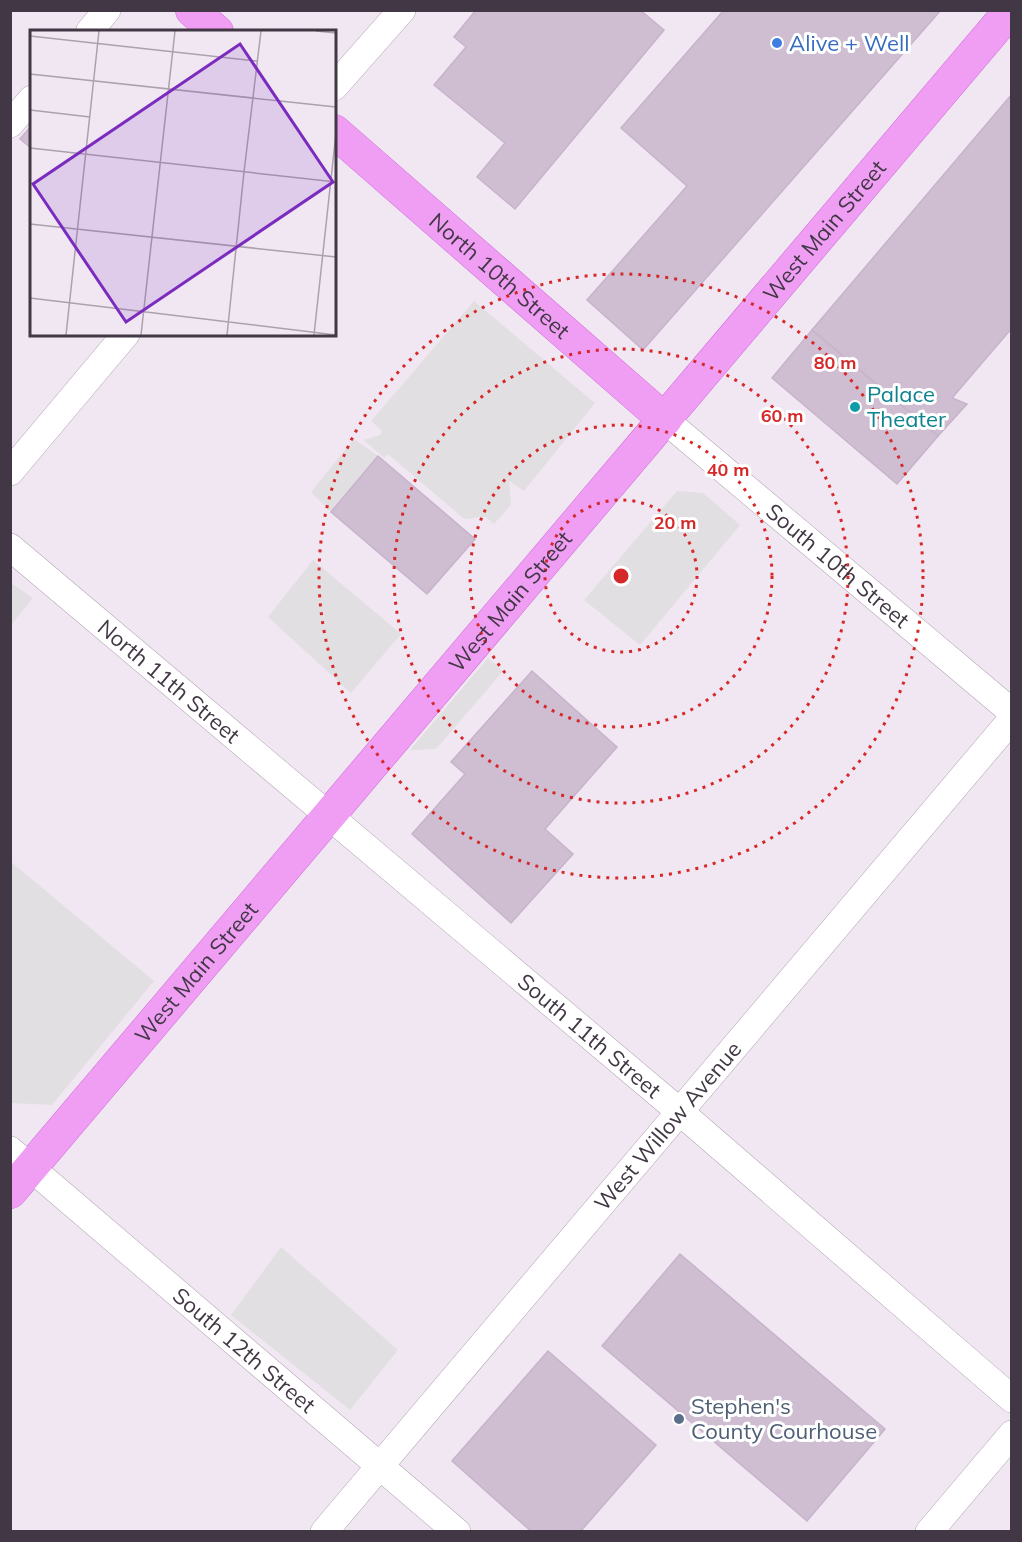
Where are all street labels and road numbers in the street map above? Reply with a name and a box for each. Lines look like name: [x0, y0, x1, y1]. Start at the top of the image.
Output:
street label: West Main Street: [757, 154, 892, 307]
street label: North 10th Street: [424, 207, 576, 345]
street label: South 10th Street: [760, 497, 916, 634]
street label: West Main Street: [443, 525, 578, 678]
street label: North 11th Street: [92, 613, 246, 749]
street label: West Main Street: [128, 896, 264, 1049]
street label: South 11th Street: [512, 967, 667, 1104]
street label: West Willow Avenue: [588, 1035, 747, 1216]
street label: South 12th Street: [167, 1281, 322, 1419]

